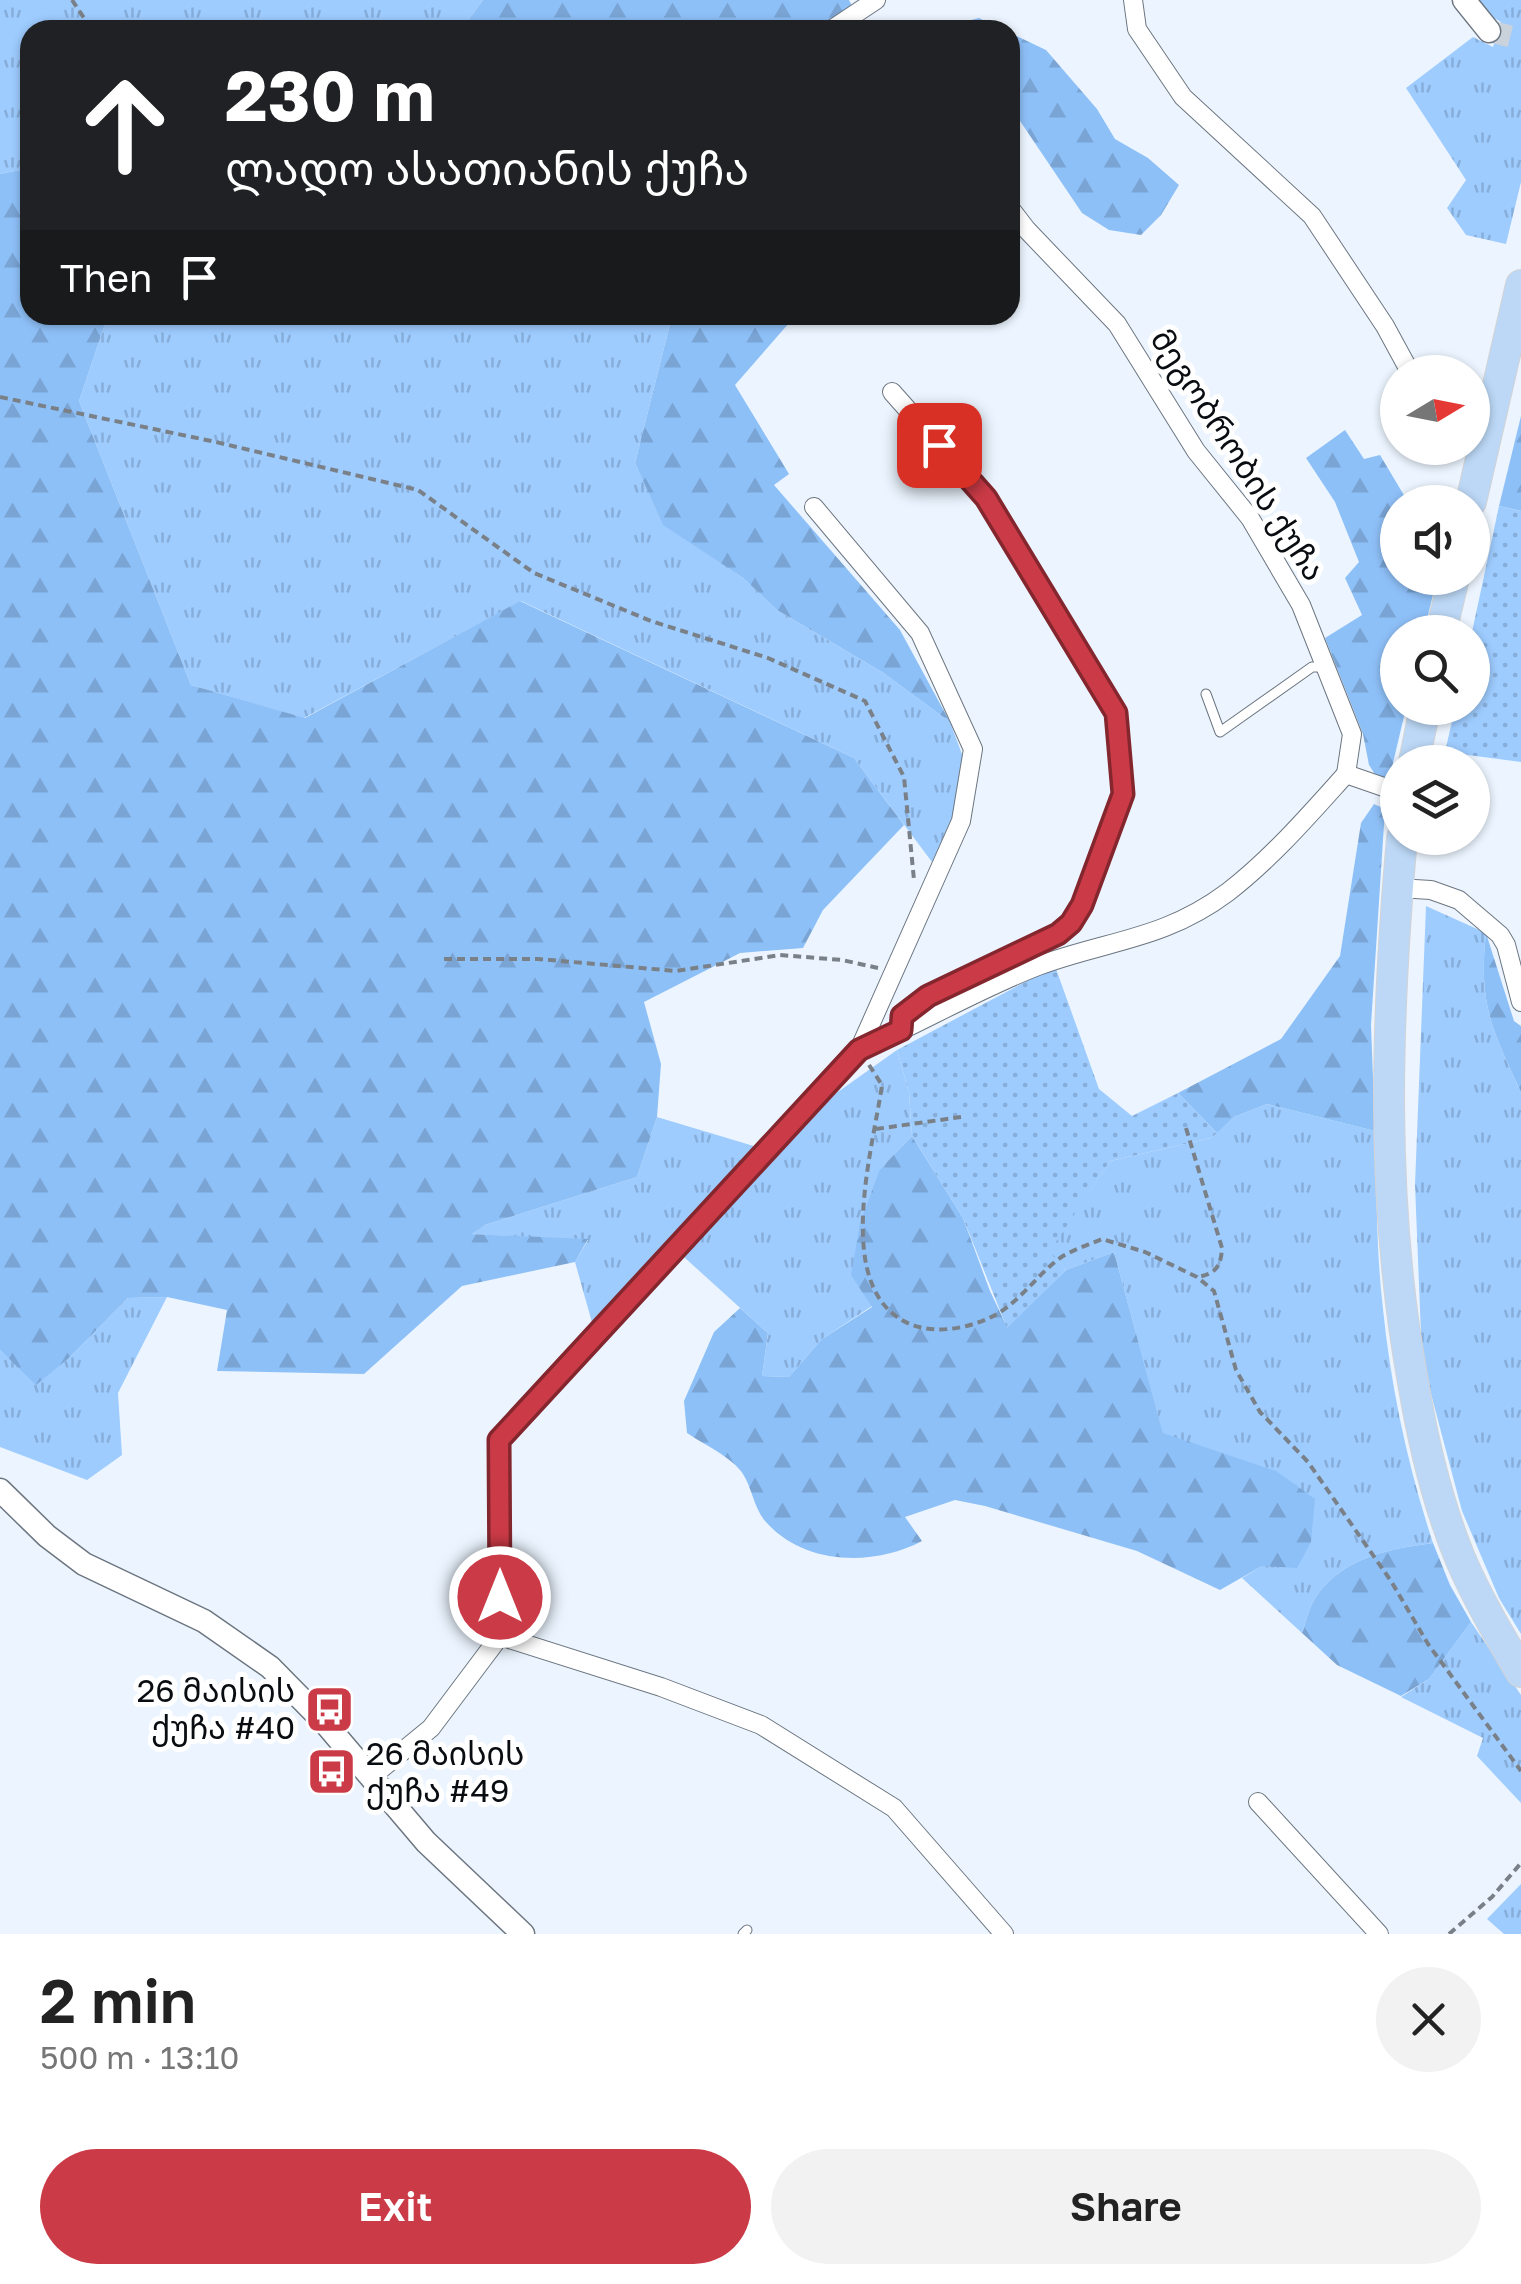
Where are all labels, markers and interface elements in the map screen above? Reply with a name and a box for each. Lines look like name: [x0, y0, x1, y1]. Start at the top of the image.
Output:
text: 230 m: [225, 52, 435, 136]
icon: ahead: [60, 60, 190, 190]
text: ლადო ასათიანის ქუჩა: [225, 141, 749, 195]
icon: arrive: [172, 250, 227, 305]
text: Then: [60, 255, 152, 300]
street label: მეგობრობის ქუჩა: [1142, 322, 1334, 588]
north arrow: [1380, 355, 1490, 465]
map controls: [1380, 355, 1490, 855]
pin: [897, 403, 982, 488]
icon: arrive: [912, 418, 967, 473]
button: sound: [1380, 485, 1490, 595]
button: search: [1380, 615, 1490, 725]
button: layers: [1380, 745, 1490, 855]
position arrow: [448, 1545, 552, 1649]
place label: 26 მაისის ქუჩა #40: [137, 1671, 295, 1747]
bus stop icon: 26 მაისის ქუჩა #40: [304, 1683, 356, 1735]
place label: 26 მაისის ქუჩა #49: [366, 1734, 524, 1810]
bus stop icon: 26 მაისის ქუჩა #49: [305, 1746, 357, 1798]
text: 2 min: [40, 1964, 196, 2036]
button: close: [1376, 1967, 1481, 2072]
text: 500 m · 13:10: [40, 2038, 239, 2076]
button: Exit: [40, 2149, 751, 2264]
button: Share: [771, 2149, 1481, 2264]

